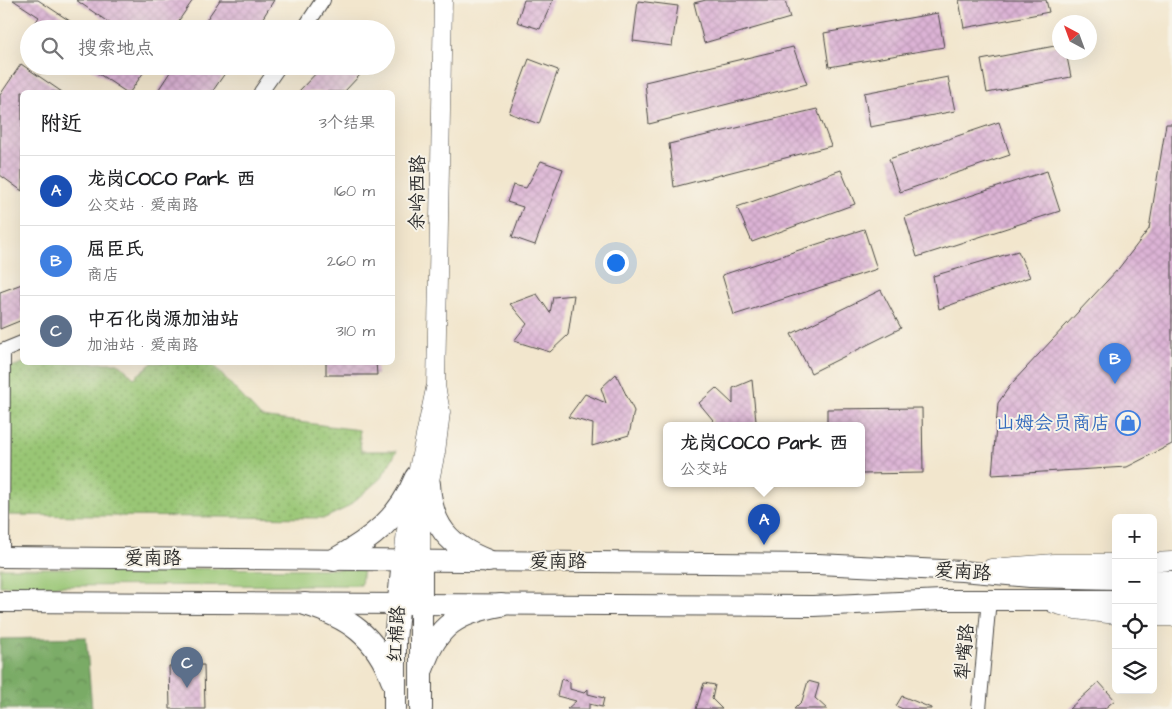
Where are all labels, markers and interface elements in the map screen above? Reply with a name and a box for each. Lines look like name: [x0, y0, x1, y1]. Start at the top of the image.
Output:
north arrow: [1052, 15, 1097, 60]
search box: [20, 20, 395, 75]
icon: search: [38, 34, 66, 62]
text: 搜索地点: [78, 35, 154, 62]
text: 附近: [40, 109, 82, 138]
text: 3个结果: [319, 112, 375, 134]
street label: 余岭西路: [404, 155, 432, 231]
text: 龙岗COCO Park 西: [87, 166, 256, 193]
text: A: [51, 180, 61, 202]
text: 160 m: [334, 180, 375, 202]
text: 公交站 · 爱南路: [87, 194, 198, 216]
text: 屈臣氏: [87, 236, 144, 263]
text: B: [50, 250, 62, 272]
text: 260 m: [327, 250, 375, 272]
your location: [603, 250, 629, 276]
text: 商店: [87, 264, 119, 286]
text: 中石化岗源加油站: [87, 306, 239, 333]
text: C: [50, 320, 62, 342]
text: 310 m: [336, 320, 375, 342]
text: 加油站 · 爱南路: [87, 334, 198, 356]
pin: B: [1099, 343, 1131, 384]
place label: 山姆会员商店: [996, 410, 1110, 437]
shop icon: 山姆会员商店: [1115, 410, 1141, 436]
popup: [663, 422, 865, 487]
text: 龙岗COCO Park 西: [680, 430, 848, 457]
text: 公交站: [680, 458, 728, 480]
pin: A: [748, 504, 780, 545]
map controls: [1112, 514, 1157, 694]
button: +: [1112, 514, 1157, 559]
street label: 爱南路: [124, 545, 182, 572]
street label: 爱南路: [529, 548, 587, 575]
street label: 爱南路: [934, 557, 992, 587]
button: −: [1112, 559, 1157, 604]
button: locate: [1112, 604, 1157, 649]
street label: 红棉路: [382, 605, 412, 663]
street label: 犁嘴路: [949, 622, 981, 682]
pin: C: [171, 647, 203, 688]
button: layers: [1112, 649, 1157, 694]

